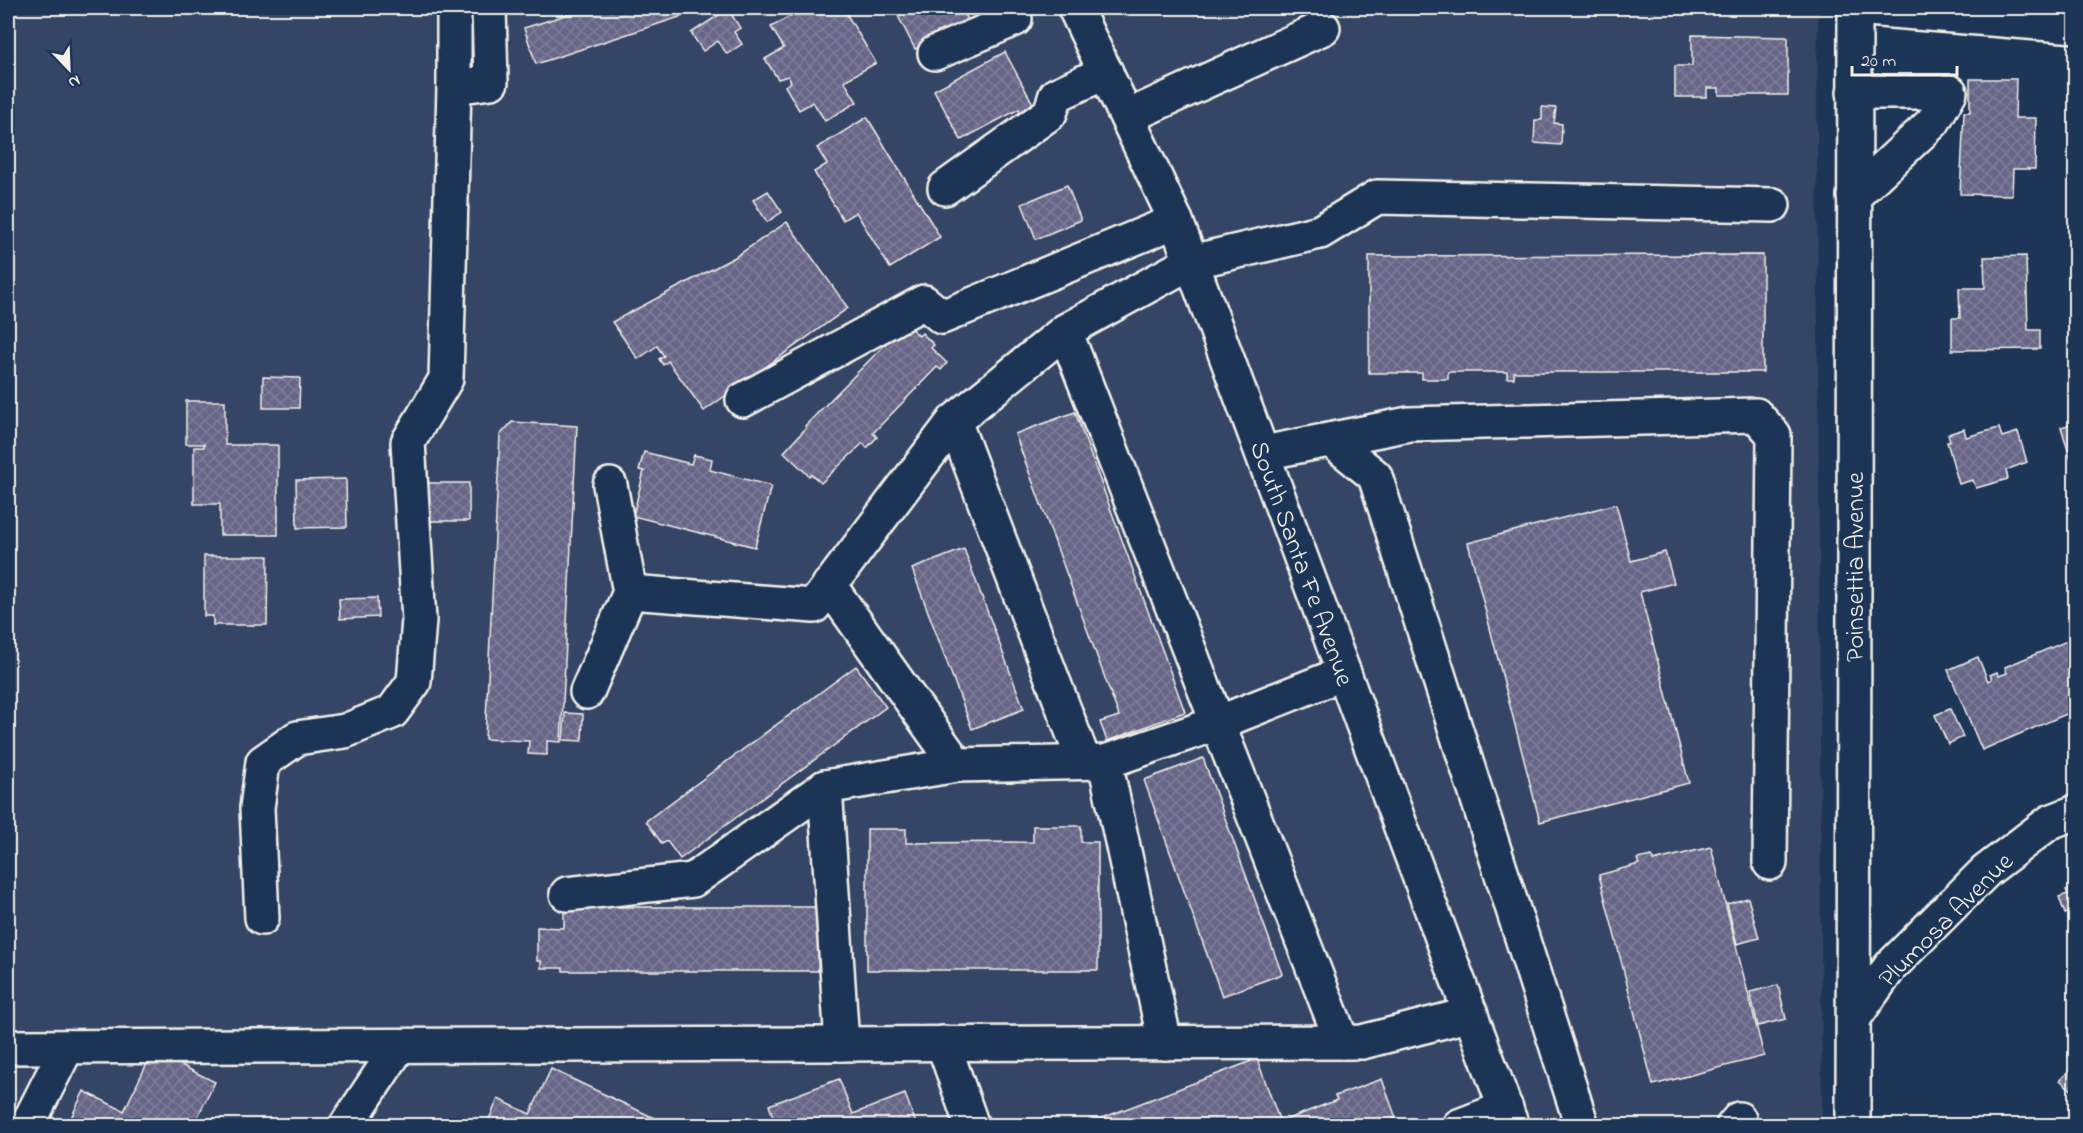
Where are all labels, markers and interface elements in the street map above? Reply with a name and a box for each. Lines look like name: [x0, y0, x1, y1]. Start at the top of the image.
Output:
north arrow: [39, 39, 99, 99]
scale bar: [1852, 39, 1957, 77]
text: 20 m: [1861, 49, 1896, 75]
text: N: [64, 68, 84, 94]
street label: South Santa Fe Avenue: [1238, 436, 1362, 692]
street label: Poinsettia Avenue: [1838, 472, 1876, 662]
street label: Plumosa Avenue: [1871, 845, 2024, 997]

